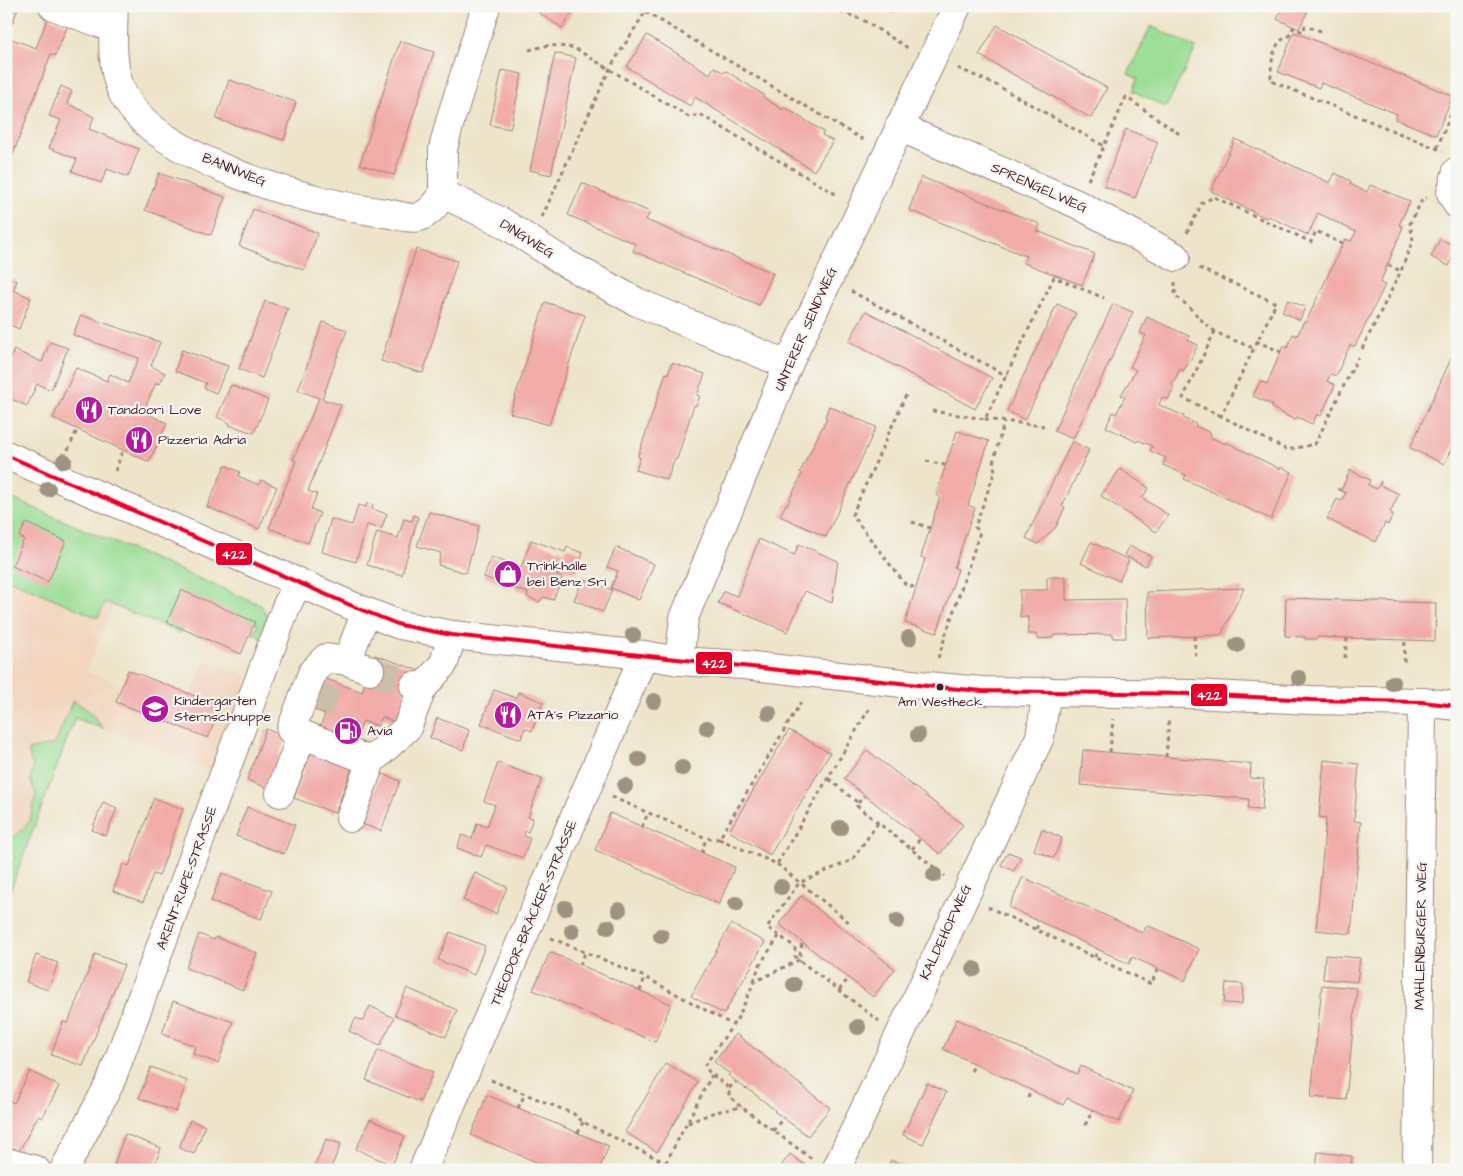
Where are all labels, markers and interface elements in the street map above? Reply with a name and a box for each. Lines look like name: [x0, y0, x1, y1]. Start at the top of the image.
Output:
street label: BANNWEG: [199, 148, 269, 192]
street label: SPRENGELWEG: [988, 158, 1091, 218]
street label: DINGWEG: [496, 214, 558, 264]
street label: UNTERER SENDWEG: [770, 264, 842, 394]
restaurant icon: Tandoori Love: [74, 395, 104, 425]
place label: Tandoori Love: [108, 400, 202, 420]
restaurant icon: Pizzeria Adria: [124, 425, 154, 455]
place label: Pizzeria Adria: [158, 430, 246, 450]
line badge: 422: [215, 542, 253, 566]
text: 422: [221, 545, 248, 565]
place label: Trinkhalle bei Benz Sri: [527, 556, 606, 592]
shop icon: Trinkhalle bei Benz Sri: [493, 559, 523, 589]
line badge: 422: [695, 651, 733, 675]
text: 422: [701, 654, 728, 674]
marker: Am Westheck: [935, 682, 945, 692]
line badge: 422: [1190, 683, 1228, 707]
text: 422: [1196, 686, 1223, 706]
place label: Kindergarten Sternschnuppe: [174, 691, 271, 727]
place label: Am Westheck: [898, 693, 982, 711]
school or university icon: Kindergarten Sternschnuppe: [140, 694, 170, 724]
restaurant icon: ATA's Pizzario: [493, 700, 523, 730]
place label: ATA's Pizzario: [527, 705, 618, 725]
fuel station icon: Avia: [333, 716, 363, 746]
place label: Avia: [367, 721, 392, 741]
street label: ARENT-RUPE-STRASSE: [152, 803, 223, 953]
street label: THEODOR-BRÄCKER-STRASSE: [486, 816, 583, 1009]
street label: MAHLENBURGER WEG: [1410, 861, 1432, 1010]
street label: KALDEHOFWEG: [915, 881, 977, 983]

